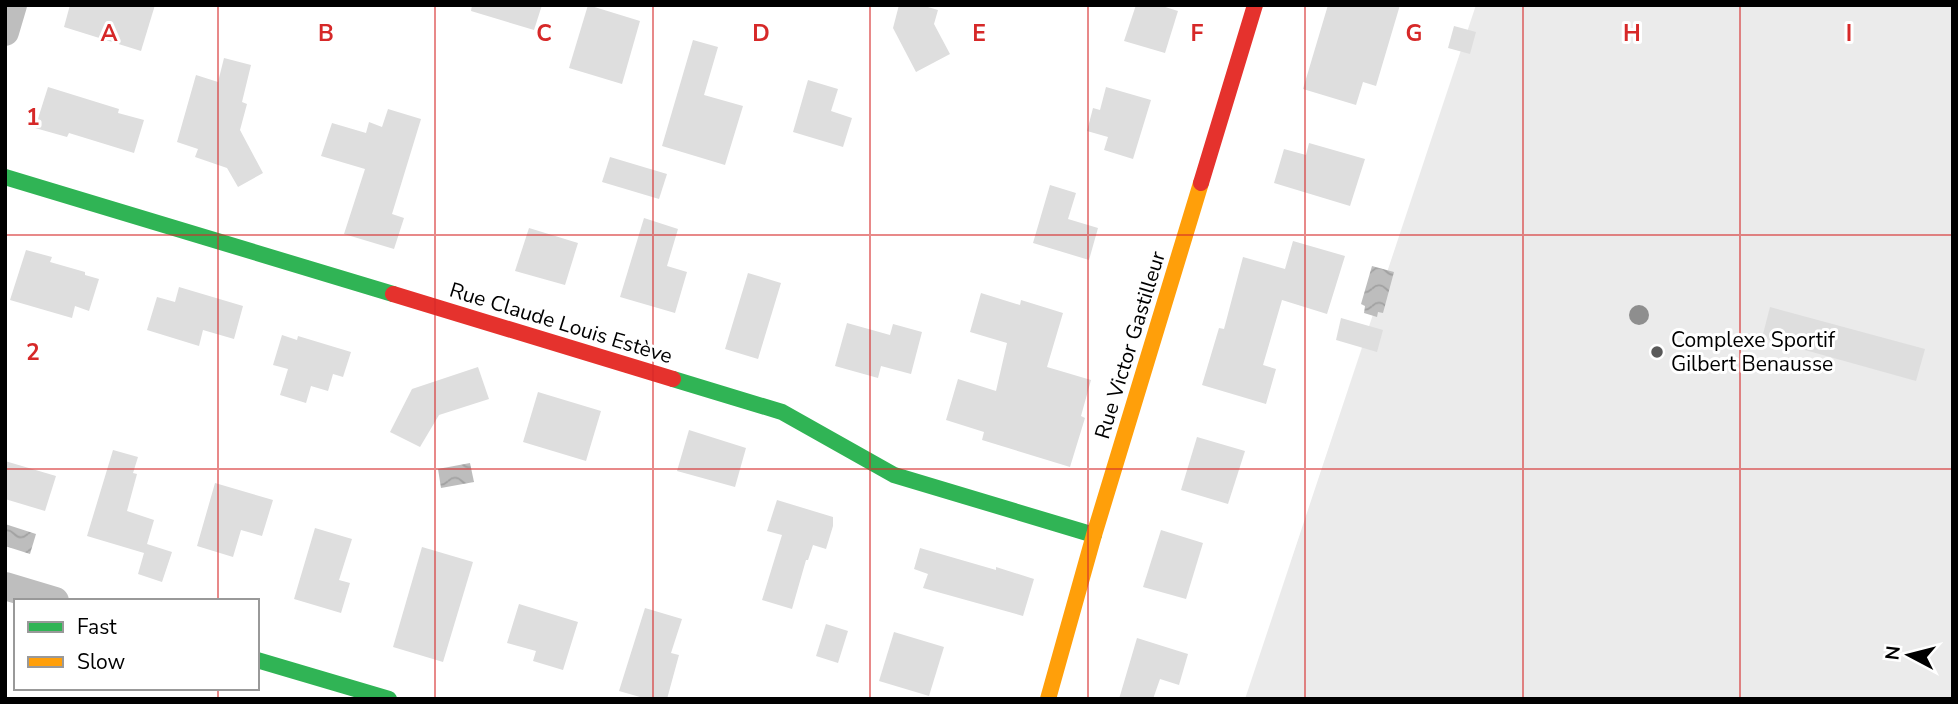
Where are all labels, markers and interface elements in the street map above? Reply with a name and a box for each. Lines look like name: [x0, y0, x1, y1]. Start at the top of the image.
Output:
text: A: [100, 18, 118, 49]
text: B: [318, 18, 334, 49]
text: C: [536, 18, 552, 49]
text: D: [752, 18, 770, 49]
text: E: [972, 18, 986, 49]
text: F: [1191, 18, 1204, 49]
text: G: [1406, 18, 1422, 49]
text: H: [1623, 18, 1641, 49]
text: I: [1846, 18, 1852, 49]
text: 1: [26, 102, 40, 133]
street label: Rue Victor Gastilleur: [1088, 247, 1172, 442]
street label: Rue Claude Louis Estève: [446, 276, 676, 370]
place label: Complexe Sportif Gilbert Benausse: [1671, 326, 1836, 378]
text: 2: [26, 337, 40, 368]
marker: Complexe Sportif Gilbert Benausse: [1649, 344, 1665, 360]
legend: [14, 599, 259, 690]
text: Fast: [77, 613, 117, 641]
north arrow: [1874, 620, 1944, 690]
text: N: [1879, 644, 1907, 662]
text: Slow: [77, 648, 126, 676]

